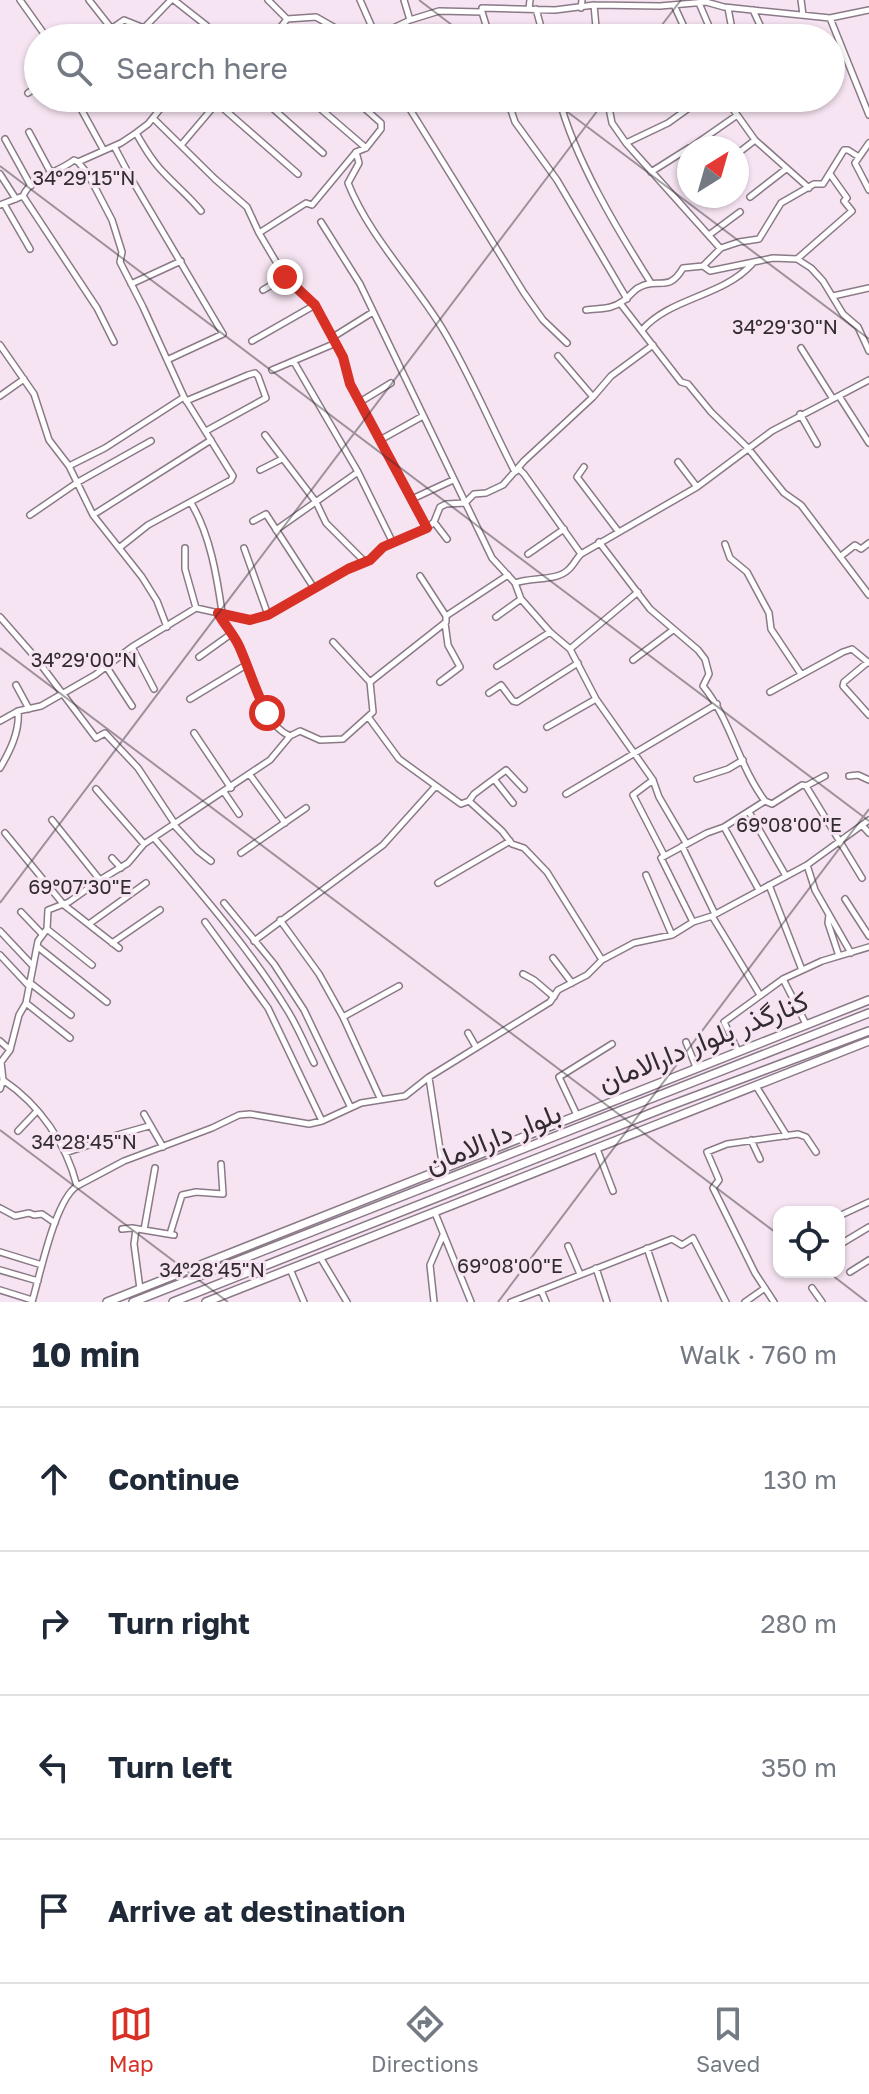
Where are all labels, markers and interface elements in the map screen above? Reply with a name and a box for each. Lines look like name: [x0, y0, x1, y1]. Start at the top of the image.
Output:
search box: [24, 24, 845, 112]
icon: search: [52, 46, 96, 90]
text: Search here: [116, 50, 288, 86]
north arrow: [677, 136, 749, 208]
text: 34°29'15"N: [32, 165, 136, 189]
route end: [267, 259, 303, 295]
text: 34°29'30"N: [732, 314, 838, 338]
text: 34°29'00"N: [31, 647, 137, 671]
route start: [249, 695, 285, 731]
text: 69°08'00"E: [736, 812, 842, 836]
text: 69°07'30"E: [28, 874, 132, 898]
street label: کنارگذر بلوار دارالامان: [593, 983, 814, 1100]
street label: بلوار دارالامان: [420, 1095, 566, 1182]
text: 34°28'45"N: [31, 1129, 137, 1153]
map controls: [773, 1206, 845, 1278]
button: locate: [773, 1206, 845, 1278]
text: 69°08'00"E: [457, 1253, 563, 1277]
text: 34°28'45"N: [159, 1257, 265, 1281]
text: 10 min: [32, 1334, 140, 1374]
text: Walk · 760 m: [679, 1339, 837, 1370]
icon: ahead: [32, 1457, 76, 1501]
text: Continue: [108, 1461, 239, 1497]
text: 130 m: [764, 1464, 837, 1495]
icon: right: [32, 1601, 76, 1645]
text: Turn right: [108, 1605, 250, 1641]
text: 280 m: [760, 1608, 837, 1639]
icon: left: [32, 1745, 76, 1789]
text: Turn left: [108, 1749, 233, 1785]
text: 350 m: [761, 1752, 837, 1783]
icon: arrive: [32, 1889, 76, 1933]
text: Arrive at destination: [108, 1893, 405, 1929]
tab: Map: [109, 2002, 154, 2077]
tab: Directions: [371, 2002, 479, 2077]
tab: Saved: [696, 2002, 760, 2077]

